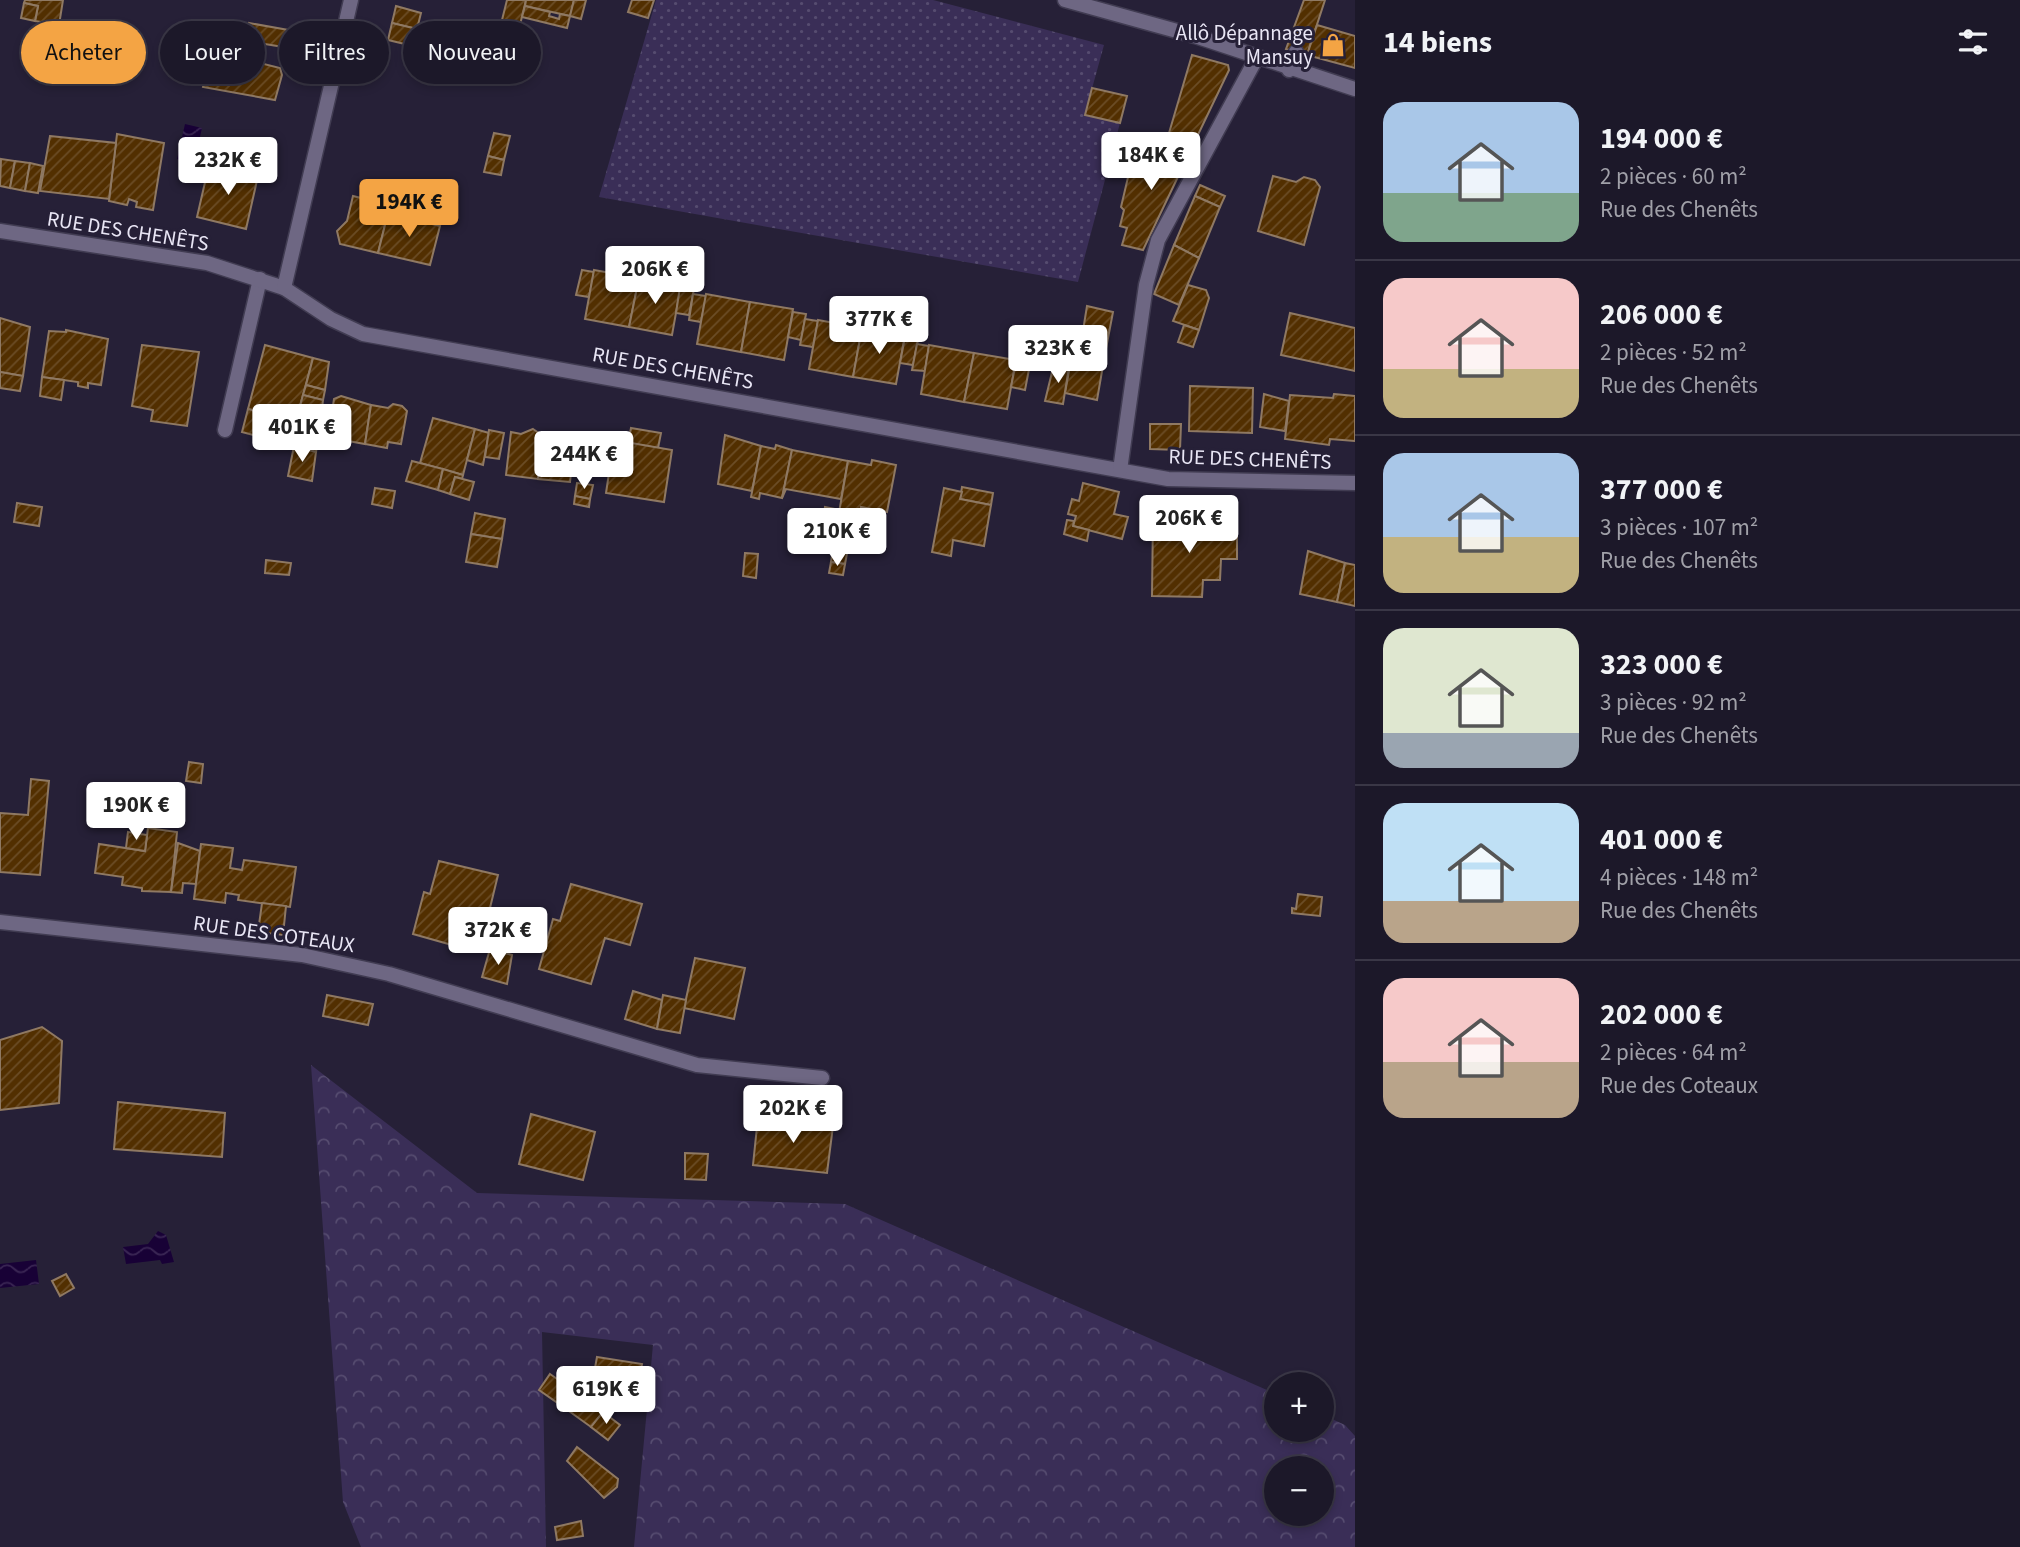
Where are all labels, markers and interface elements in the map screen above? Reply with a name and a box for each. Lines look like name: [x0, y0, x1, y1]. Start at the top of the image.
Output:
place label: Allô Dépannage Mansuy: [1176, 18, 1313, 72]
chip: Acheter: [21, 21, 146, 84]
chip: Louer: [160, 21, 265, 84]
chip: Filtres: [279, 21, 389, 84]
chip: Nouveau: [403, 21, 541, 84]
text: 14 biens: [1383, 21, 1492, 64]
icon: filters: [1954, 23, 1992, 61]
shop icon: Allô Dépannage Mansuy: [1319, 31, 1347, 59]
text: 194 000 €: [1600, 117, 1723, 160]
icon: home: [1439, 130, 1523, 214]
pin: 184K €: [1094, 132, 1208, 192]
pin: 232K €: [171, 138, 285, 197]
text: 184K €: [1117, 138, 1185, 171]
text: 232K €: [194, 143, 262, 176]
text: 2 pièces · 60 m²: [1600, 160, 1747, 193]
pin: 194K €: [352, 180, 466, 239]
text: 194K €: [375, 185, 443, 218]
text: Rue des Chenêts: [1600, 193, 1758, 226]
street label: RUE DES CHENÊTS: [45, 203, 211, 259]
pin: 206K €: [598, 246, 712, 306]
text: 206K €: [621, 252, 689, 285]
text: 206 000 €: [1600, 293, 1723, 336]
pin: 377K €: [822, 296, 936, 356]
text: 377K €: [845, 302, 913, 335]
icon: home: [1439, 306, 1523, 390]
pin: 323K €: [1001, 326, 1115, 385]
text: 323K €: [1024, 331, 1092, 364]
text: 2 pièces · 52 m²: [1600, 336, 1747, 369]
street label: RUE DES CHENÊTS: [590, 339, 756, 397]
text: Rue des Chenêts: [1600, 369, 1758, 402]
pin: 401K €: [245, 405, 359, 464]
text: 401K €: [268, 410, 336, 443]
pin: 244K €: [527, 432, 641, 491]
text: 244K €: [550, 437, 618, 470]
street label: RUE DES CHENÊTS: [1168, 441, 1332, 477]
text: 377 000 €: [1600, 468, 1723, 511]
icon: home: [1439, 481, 1523, 565]
pin: 206K €: [1132, 496, 1246, 555]
text: 206K €: [1155, 501, 1223, 534]
pin: 210K €: [780, 508, 894, 568]
text: 3 pièces · 107 m²: [1600, 511, 1758, 544]
text: 210K €: [803, 514, 871, 547]
text: Rue des Chenêts: [1600, 544, 1758, 577]
text: 323 000 €: [1600, 643, 1723, 686]
icon: home: [1439, 656, 1523, 740]
text: 3 pièces · 92 m²: [1600, 686, 1747, 719]
text: Rue des Chenêts: [1600, 719, 1758, 752]
pin: 190K €: [79, 782, 193, 842]
text: 190K €: [102, 788, 170, 821]
text: 401 000 €: [1600, 818, 1723, 861]
icon: home: [1439, 831, 1523, 915]
text: 4 pièces · 148 m²: [1600, 861, 1758, 894]
text: Rue des Chenêts: [1600, 894, 1758, 927]
street label: RUE DES COTEAUX: [191, 908, 357, 960]
pin: 372K €: [441, 908, 555, 967]
text: 372K €: [464, 913, 532, 946]
text: 202 000 €: [1600, 993, 1723, 1036]
icon: home: [1439, 1006, 1523, 1090]
text: 2 pièces · 64 m²: [1600, 1036, 1747, 1069]
text: Rue des Coteaux: [1600, 1069, 1758, 1102]
pin: 202K €: [736, 1086, 850, 1145]
text: 202K €: [759, 1091, 827, 1124]
pin: 619K €: [549, 1366, 663, 1426]
text: 619K €: [572, 1372, 640, 1405]
map controls: [1264, 1372, 1334, 1526]
button: +: [1264, 1372, 1334, 1442]
button: −: [1264, 1456, 1334, 1526]

